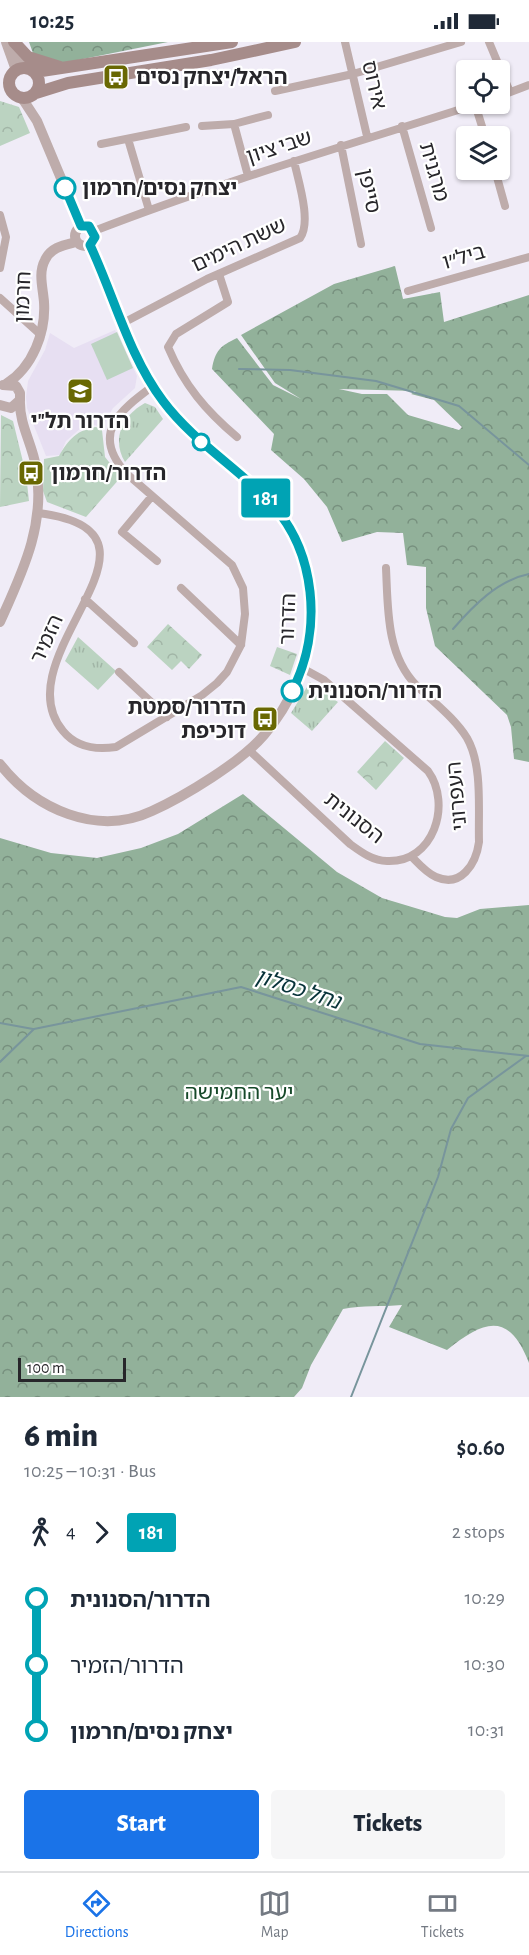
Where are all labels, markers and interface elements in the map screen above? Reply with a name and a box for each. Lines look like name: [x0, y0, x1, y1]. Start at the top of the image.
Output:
text: 10:25: [30, 10, 74, 32]
street label: אירוס: [358, 59, 390, 111]
map controls: [456, 60, 510, 180]
button: locate: [456, 60, 510, 114]
bus stop icon: הראל/יצחק נסים: [101, 62, 131, 92]
place label: הראל/יצחק נסים: [136, 67, 288, 88]
button: layers: [456, 126, 510, 180]
street label: שבי ציון: [244, 127, 314, 167]
street label: מרגנית: [416, 140, 452, 204]
street label: סייפן: [354, 167, 384, 215]
marker: יצחק נסים/חרמון: [54, 177, 76, 199]
place label: יצחק נסים/חרמון: [82, 178, 237, 199]
street label: ששת הימים: [189, 214, 289, 276]
street label: ביל״ו: [440, 241, 488, 273]
street label: חרמון: [12, 271, 34, 323]
school or university icon: הדרור תל"י: [65, 376, 95, 406]
place label: הדרור תל"י: [31, 411, 129, 432]
unlabelled marker: [192, 433, 210, 451]
bus stop icon: הדרור/חרמון: [16, 458, 46, 488]
place label: הדרור/חרמון: [51, 463, 166, 484]
line badge: 181: [232, 478, 300, 518]
text: 181: [253, 488, 279, 509]
street label: הדרור: [277, 593, 299, 645]
street label: הזמיר: [27, 612, 67, 666]
marker: הדרור/הסנונית: [281, 680, 303, 702]
place label: הדרור/הסנונית: [308, 681, 442, 702]
place label: הדרור/סמטת דוכיפת: [127, 697, 246, 742]
bus stop icon: הדרור/סמטת דוכיפת: [250, 704, 280, 734]
street label: העפרוני: [444, 761, 470, 831]
street label: הסנונית: [320, 789, 388, 847]
water label: נחל כסלון: [252, 965, 345, 1015]
park label: יער החמישה: [185, 1082, 293, 1103]
scale bar: [18, 1355, 126, 1382]
text: 100 m: [27, 1360, 65, 1376]
text: 6 min: [24, 1420, 98, 1453]
text: $0.60: [457, 1437, 505, 1459]
text: 10:25 – 10:31 · Bus: [24, 1461, 156, 1481]
icon: walk: [24, 1516, 57, 1549]
icon: forward: [85, 1516, 118, 1549]
text: 4: [66, 1522, 76, 1542]
text: 181: [139, 1522, 164, 1543]
text: 2 stops: [452, 1522, 505, 1542]
text: 10:29: [464, 1588, 505, 1608]
text: הדרור/הסנונית: [70, 1589, 210, 1611]
text: 10:30: [464, 1654, 505, 1674]
text: הדרור/הזמיר: [70, 1655, 184, 1677]
text: 10:31: [468, 1720, 505, 1740]
text: יצחק נסים/חרמון: [70, 1721, 233, 1743]
button: Start: [24, 1790, 259, 1859]
button: Tickets: [271, 1790, 505, 1859]
tab: Directions: [65, 1887, 129, 1942]
tab: Map: [258, 1887, 291, 1942]
tab: Tickets: [421, 1887, 464, 1942]

